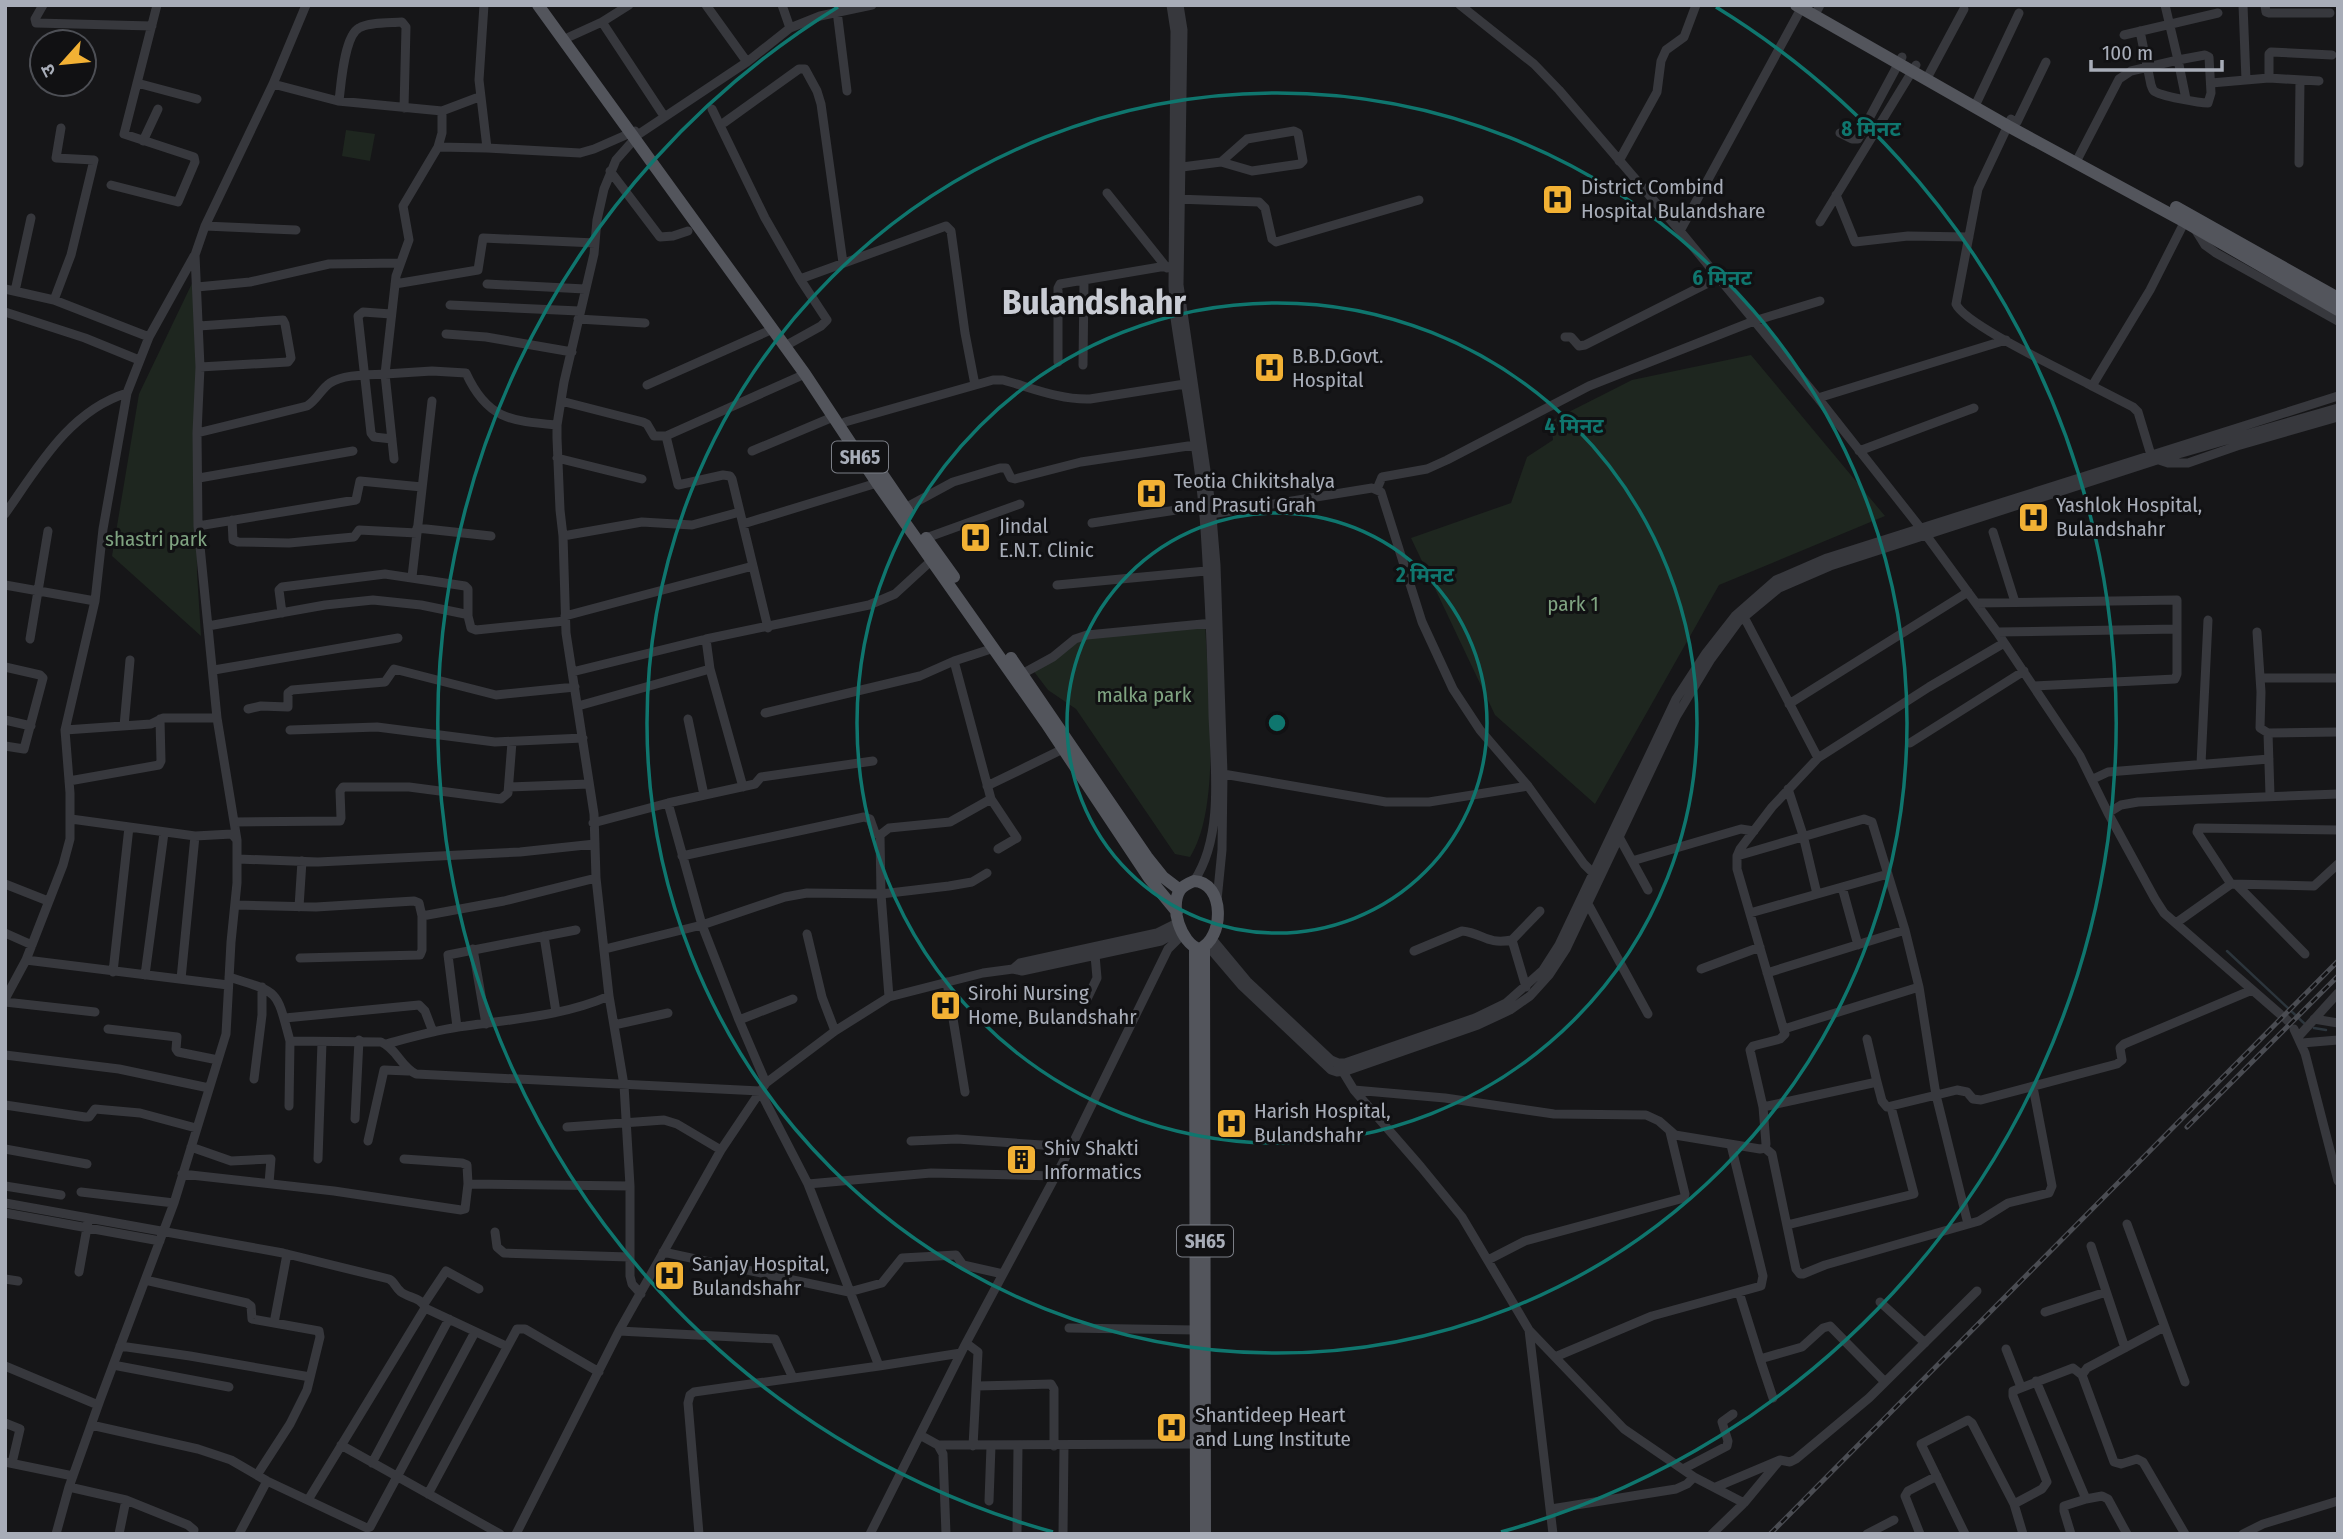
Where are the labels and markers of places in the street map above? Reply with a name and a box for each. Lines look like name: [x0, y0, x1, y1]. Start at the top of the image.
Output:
place label: District Combind Hospital Bulandshare: [1581, 174, 1765, 224]
hospital icon: District Combind Hospital Bulandshare: [1541, 182, 1575, 216]
place label: B.B.D.Govt. Hospital: [1292, 343, 1383, 393]
hospital icon: B.B.D.Govt. Hospital: [1252, 351, 1286, 385]
place label: Teotia Chikitshalya and Prasuti Grah: [1174, 468, 1335, 518]
hospital icon: Teotia Chikitshalya and Prasuti Grah: [1134, 476, 1168, 510]
place label: Yashlok Hospital, Bulandshahr: [2056, 492, 2202, 542]
hospital icon: Yashlok Hospital, Bulandshahr: [2016, 500, 2050, 534]
place label: Jindal E.N.T. Clinic: [999, 513, 1094, 563]
hospital icon: Jindal E.N.T. Clinic: [959, 521, 993, 555]
centre of rings: [1265, 711, 1289, 735]
place label: Sirohi Nursing Home, Bulandshahr: [968, 980, 1137, 1030]
hospital icon: Sirohi Nursing Home, Bulandshahr: [928, 988, 962, 1022]
place label: Harish Hospital, Bulandshahr: [1254, 1098, 1391, 1148]
hospital icon: Harish Hospital, Bulandshahr: [1214, 1106, 1248, 1140]
place label: Shiv Shakti Informatics: [1044, 1135, 1142, 1185]
building icon: Shiv Shakti Informatics: [1004, 1143, 1038, 1177]
place label: Sanjay Hospital, Bulandshahr: [692, 1251, 829, 1301]
hospital icon: Sanjay Hospital, Bulandshahr: [652, 1259, 686, 1293]
place label: Shantideep Heart and Lung Institute: [1195, 1402, 1351, 1452]
hospital icon: Shantideep Heart and Lung Institute: [1155, 1410, 1189, 1444]

